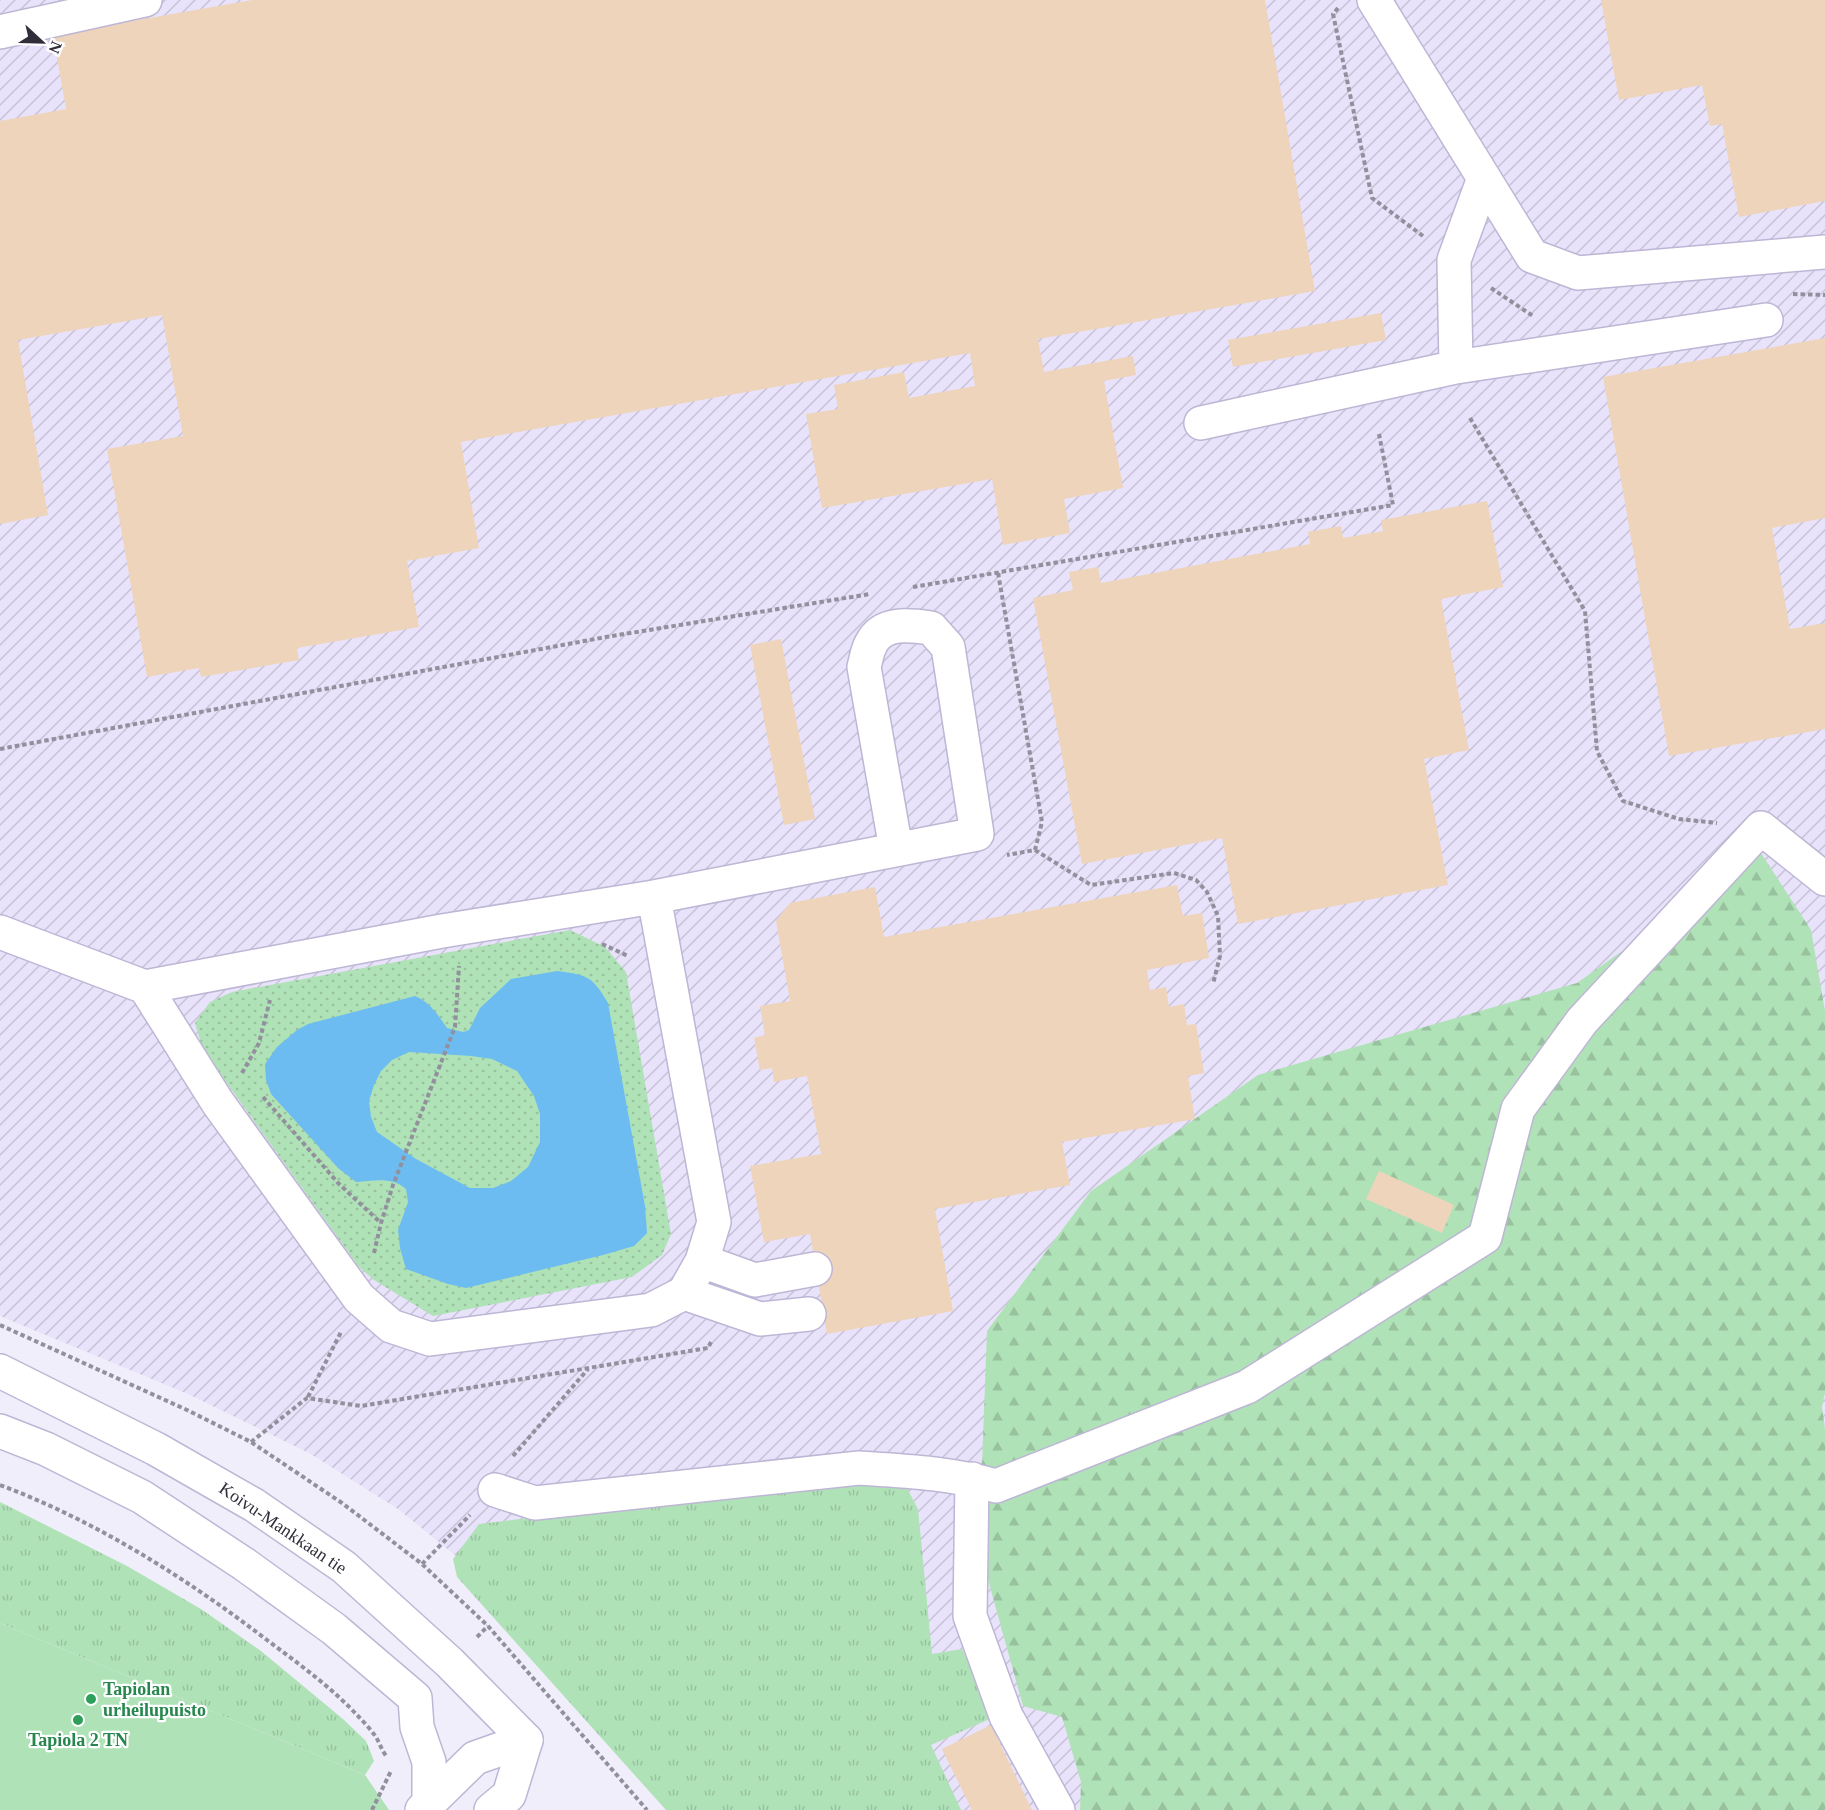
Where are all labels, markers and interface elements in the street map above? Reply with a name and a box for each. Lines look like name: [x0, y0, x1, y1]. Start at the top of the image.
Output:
north arrow: [12, 12, 72, 72]
text: N: [45, 39, 65, 56]
street label: Koivu-Mankkaan tie: [215, 1478, 351, 1578]
place label: Tapiolan urheilupuisto: [103, 1679, 206, 1720]
marker: Tapiolan urheilupuisto: [84, 1692, 98, 1706]
marker: Tapiola 2 TN: [71, 1713, 85, 1727]
place label: Tapiola 2 TN: [28, 1730, 128, 1750]

